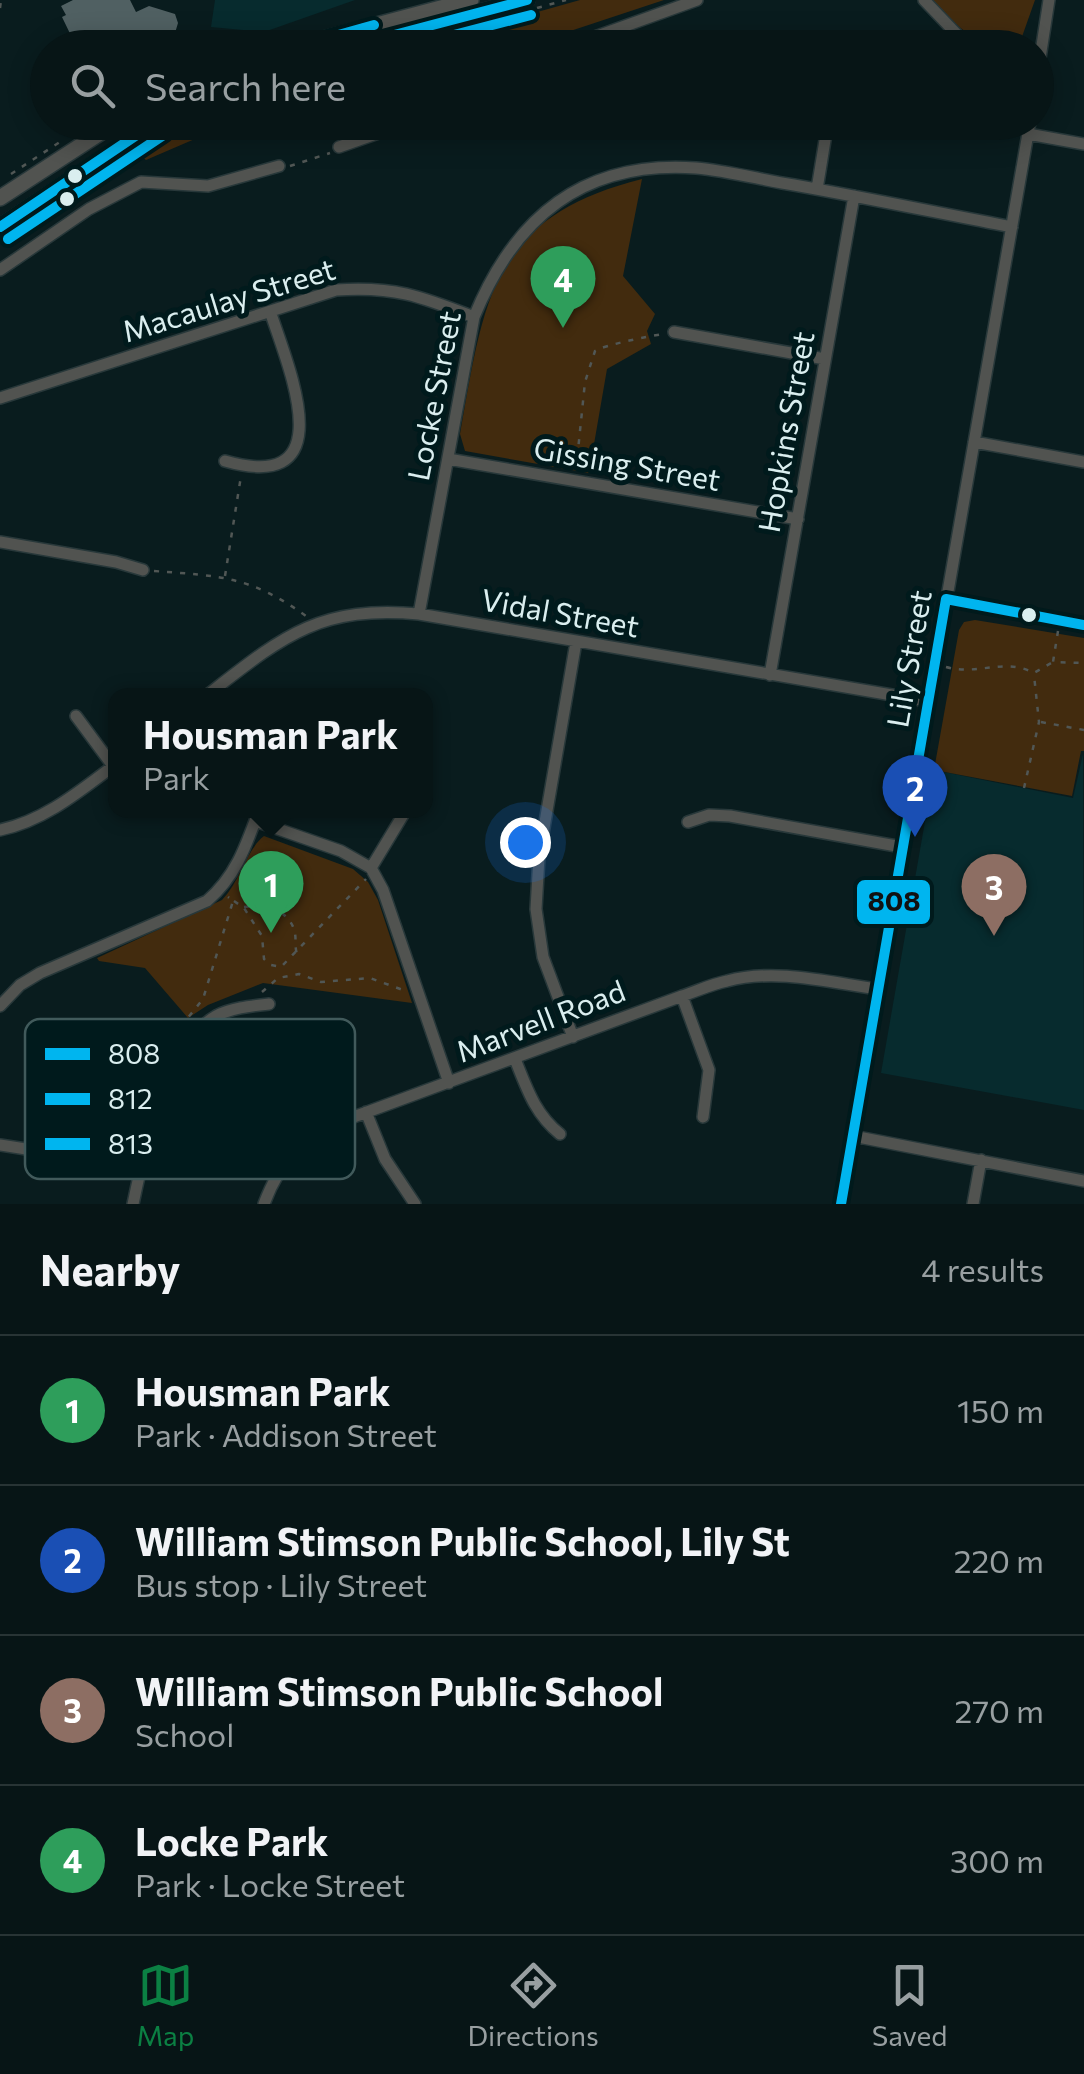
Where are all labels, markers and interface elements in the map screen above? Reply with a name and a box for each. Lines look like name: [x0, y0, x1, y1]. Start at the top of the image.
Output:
search box: [30, 30, 1054, 140]
icon: search: [65, 58, 120, 113]
text: Search here: [145, 62, 346, 109]
unlabelled marker: [65, 166, 85, 186]
unlabelled marker: [57, 189, 77, 209]
pin: 4: [530, 245, 596, 328]
street label: Macaulay Street: [117, 249, 339, 349]
street label: Locke Street: [398, 308, 467, 483]
street label: Hopkins Street: [749, 328, 820, 535]
street label: Gissing Street: [531, 428, 724, 497]
street label: Vidal Street: [479, 579, 642, 644]
street label: Lily Street: [877, 587, 938, 730]
unlabelled marker: [1019, 605, 1039, 625]
popup: [108, 688, 433, 818]
text: Housman Park: [143, 710, 398, 757]
pin: 2: [882, 754, 948, 837]
text: Park: [143, 757, 210, 797]
your location: [500, 817, 551, 868]
pin: 1: [238, 850, 304, 933]
pin: 3: [962, 854, 1026, 936]
line badge: 808: [855, 878, 932, 926]
text: 808: [867, 883, 921, 917]
street label: Marvell Road: [450, 971, 630, 1069]
legend: [25, 1019, 355, 1179]
text: 808: [108, 1036, 160, 1070]
text: 812: [108, 1081, 153, 1115]
text: 813: [108, 1126, 153, 1160]
text: Nearby: [40, 1243, 180, 1295]
text: 4 results: [921, 1249, 1044, 1289]
text: Housman Park: [135, 1367, 390, 1414]
text: 1: [65, 1390, 80, 1430]
text: 150 m: [957, 1390, 1044, 1430]
text: Park · Addison Street: [135, 1414, 437, 1454]
text: William Stimson Public School, Lily St: [135, 1517, 790, 1564]
text: 2: [63, 1540, 82, 1580]
text: 220 m: [954, 1540, 1044, 1580]
text: Bus stop · Lily Street: [135, 1564, 427, 1604]
text: William Stimson Public School: [135, 1667, 663, 1714]
text: 3: [63, 1690, 82, 1730]
text: 270 m: [955, 1690, 1044, 1730]
text: School: [135, 1714, 234, 1754]
text: Locke Park: [135, 1817, 328, 1864]
text: 4: [63, 1840, 82, 1880]
text: 300 m: [950, 1840, 1044, 1880]
text: Park · Locke Street: [135, 1864, 405, 1904]
tab: Map: [137, 1958, 194, 2052]
tab: Directions: [467, 1958, 599, 2052]
tab: Saved: [872, 1958, 947, 2052]

